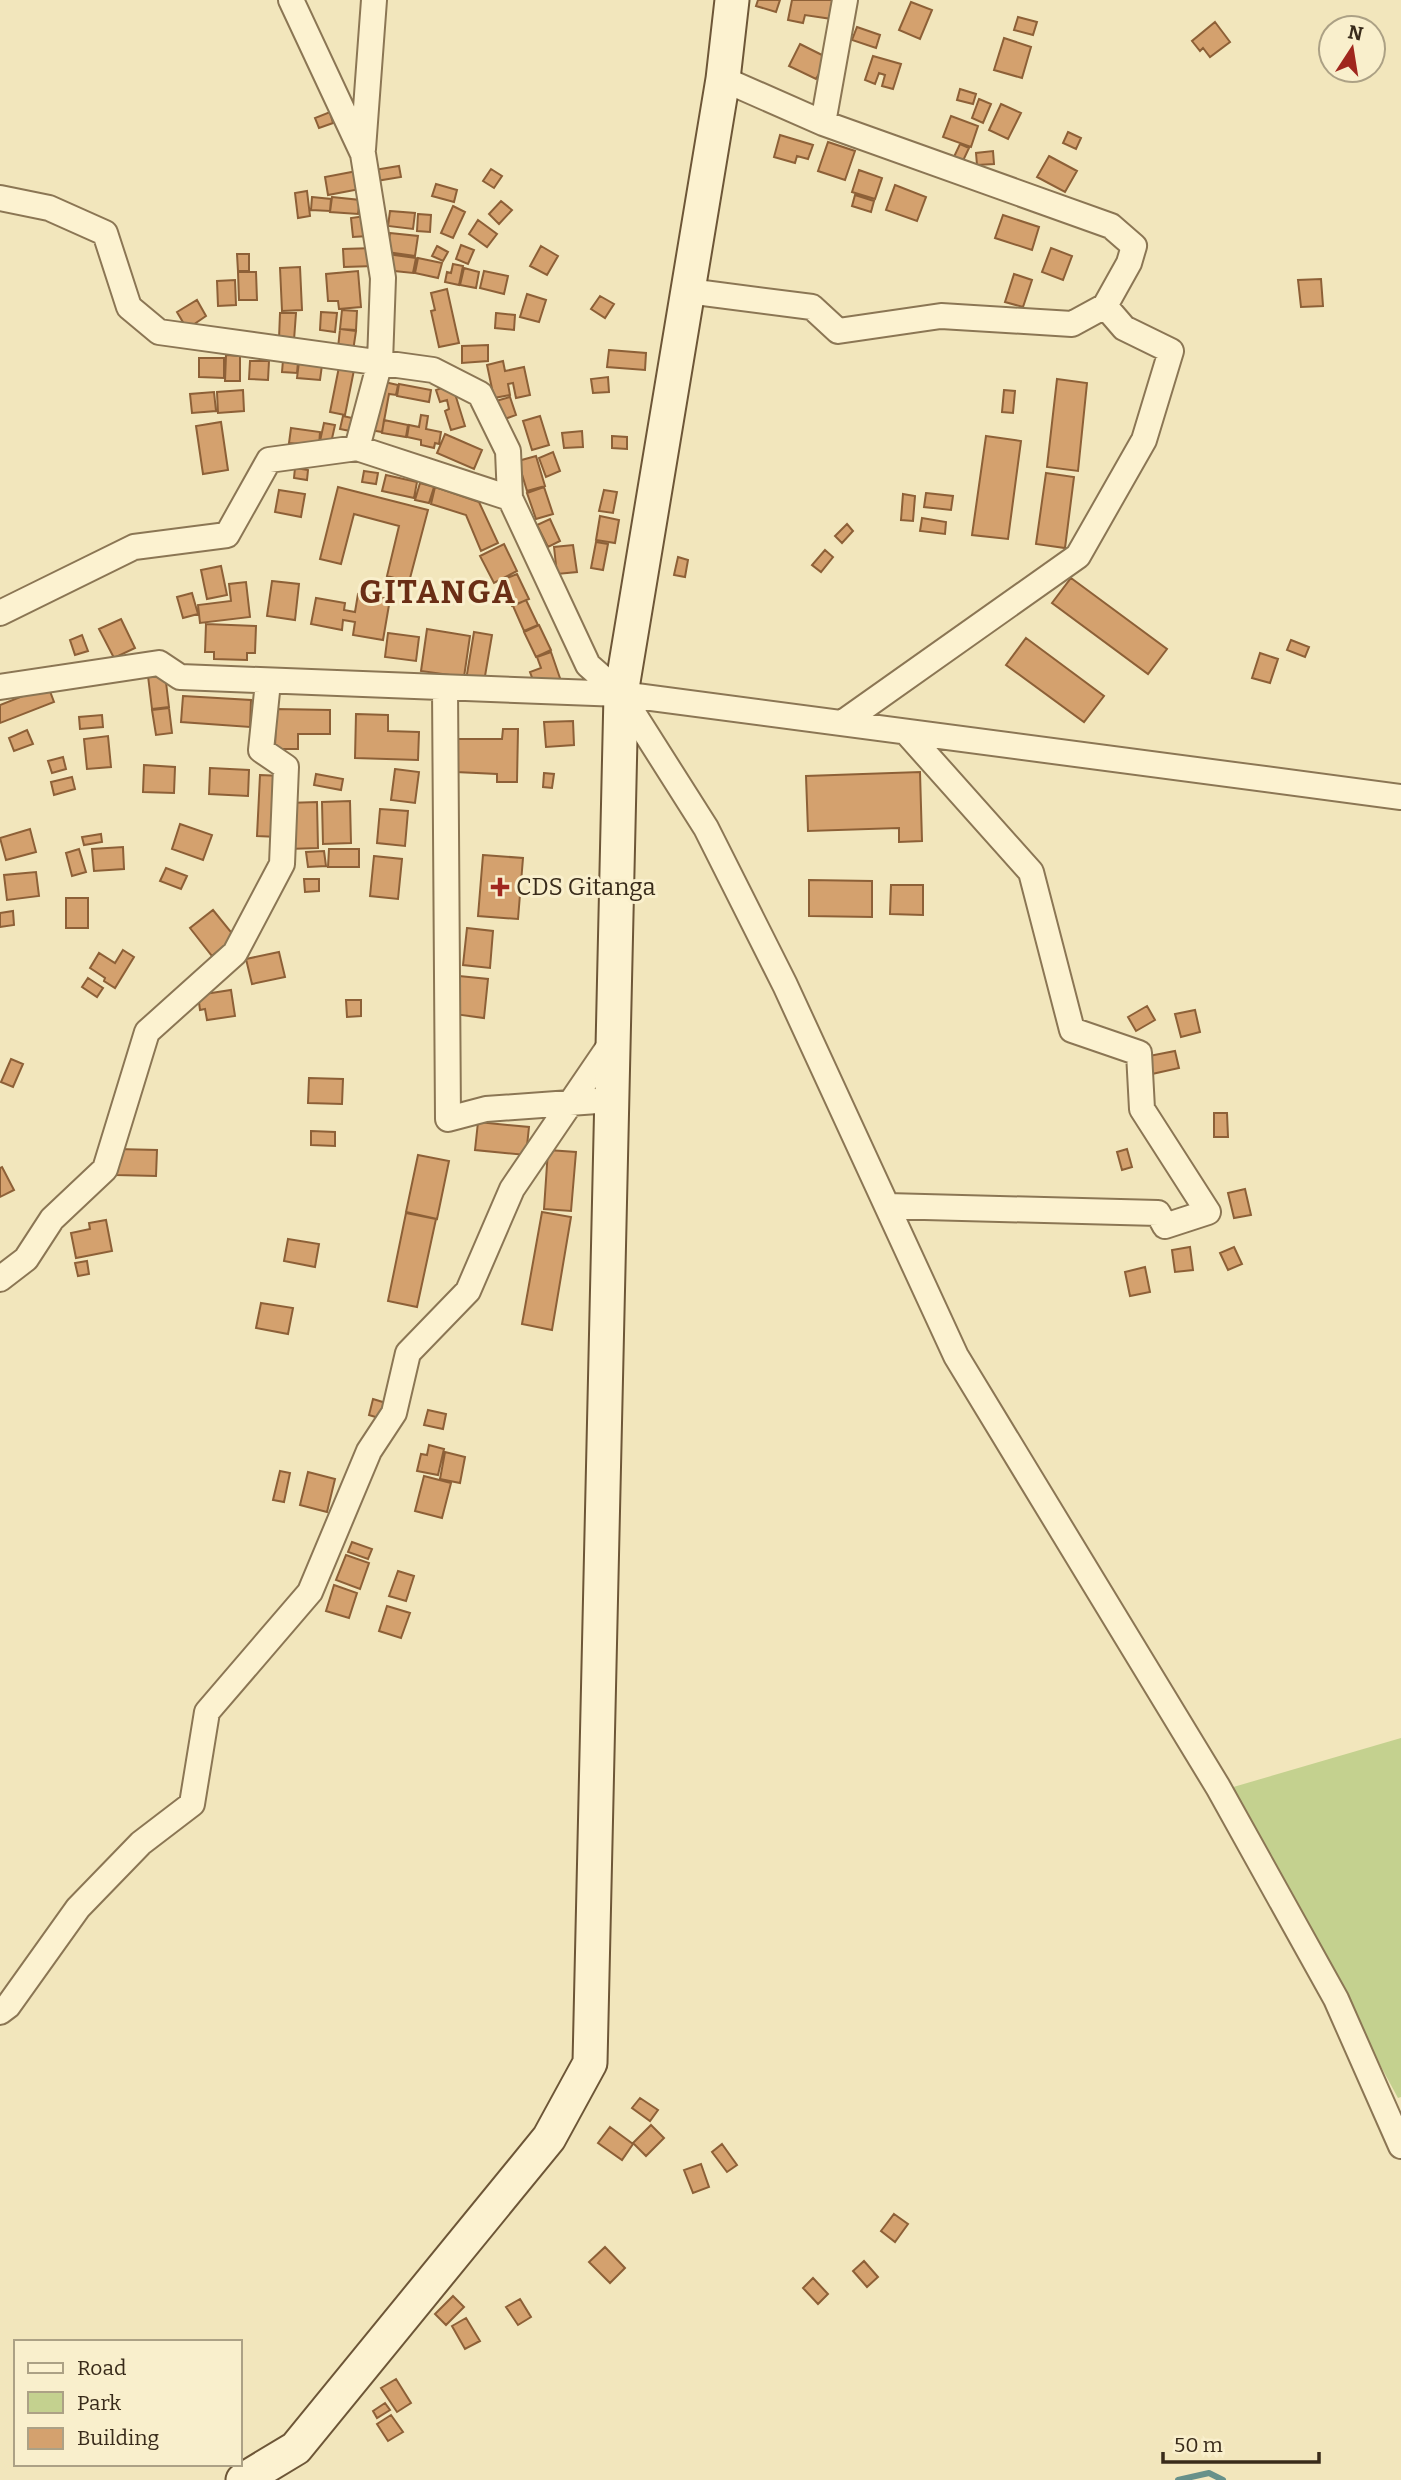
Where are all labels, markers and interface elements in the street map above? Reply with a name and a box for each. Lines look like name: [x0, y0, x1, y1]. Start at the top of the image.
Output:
north arrow: [1317, 14, 1387, 84]
text: N: [1346, 20, 1365, 46]
district label: GITANGA: [359, 573, 517, 611]
place label: CDS Gitanga: [516, 873, 656, 901]
marker: CDS Gitanga: [490, 877, 510, 897]
legend: [14, 2340, 242, 2466]
text: Road: [77, 2355, 126, 2381]
text: Park: [77, 2390, 121, 2416]
scale bar: [1163, 2420, 1319, 2464]
text: Building: [77, 2425, 160, 2451]
text: 50 m: [1174, 2432, 1223, 2458]

